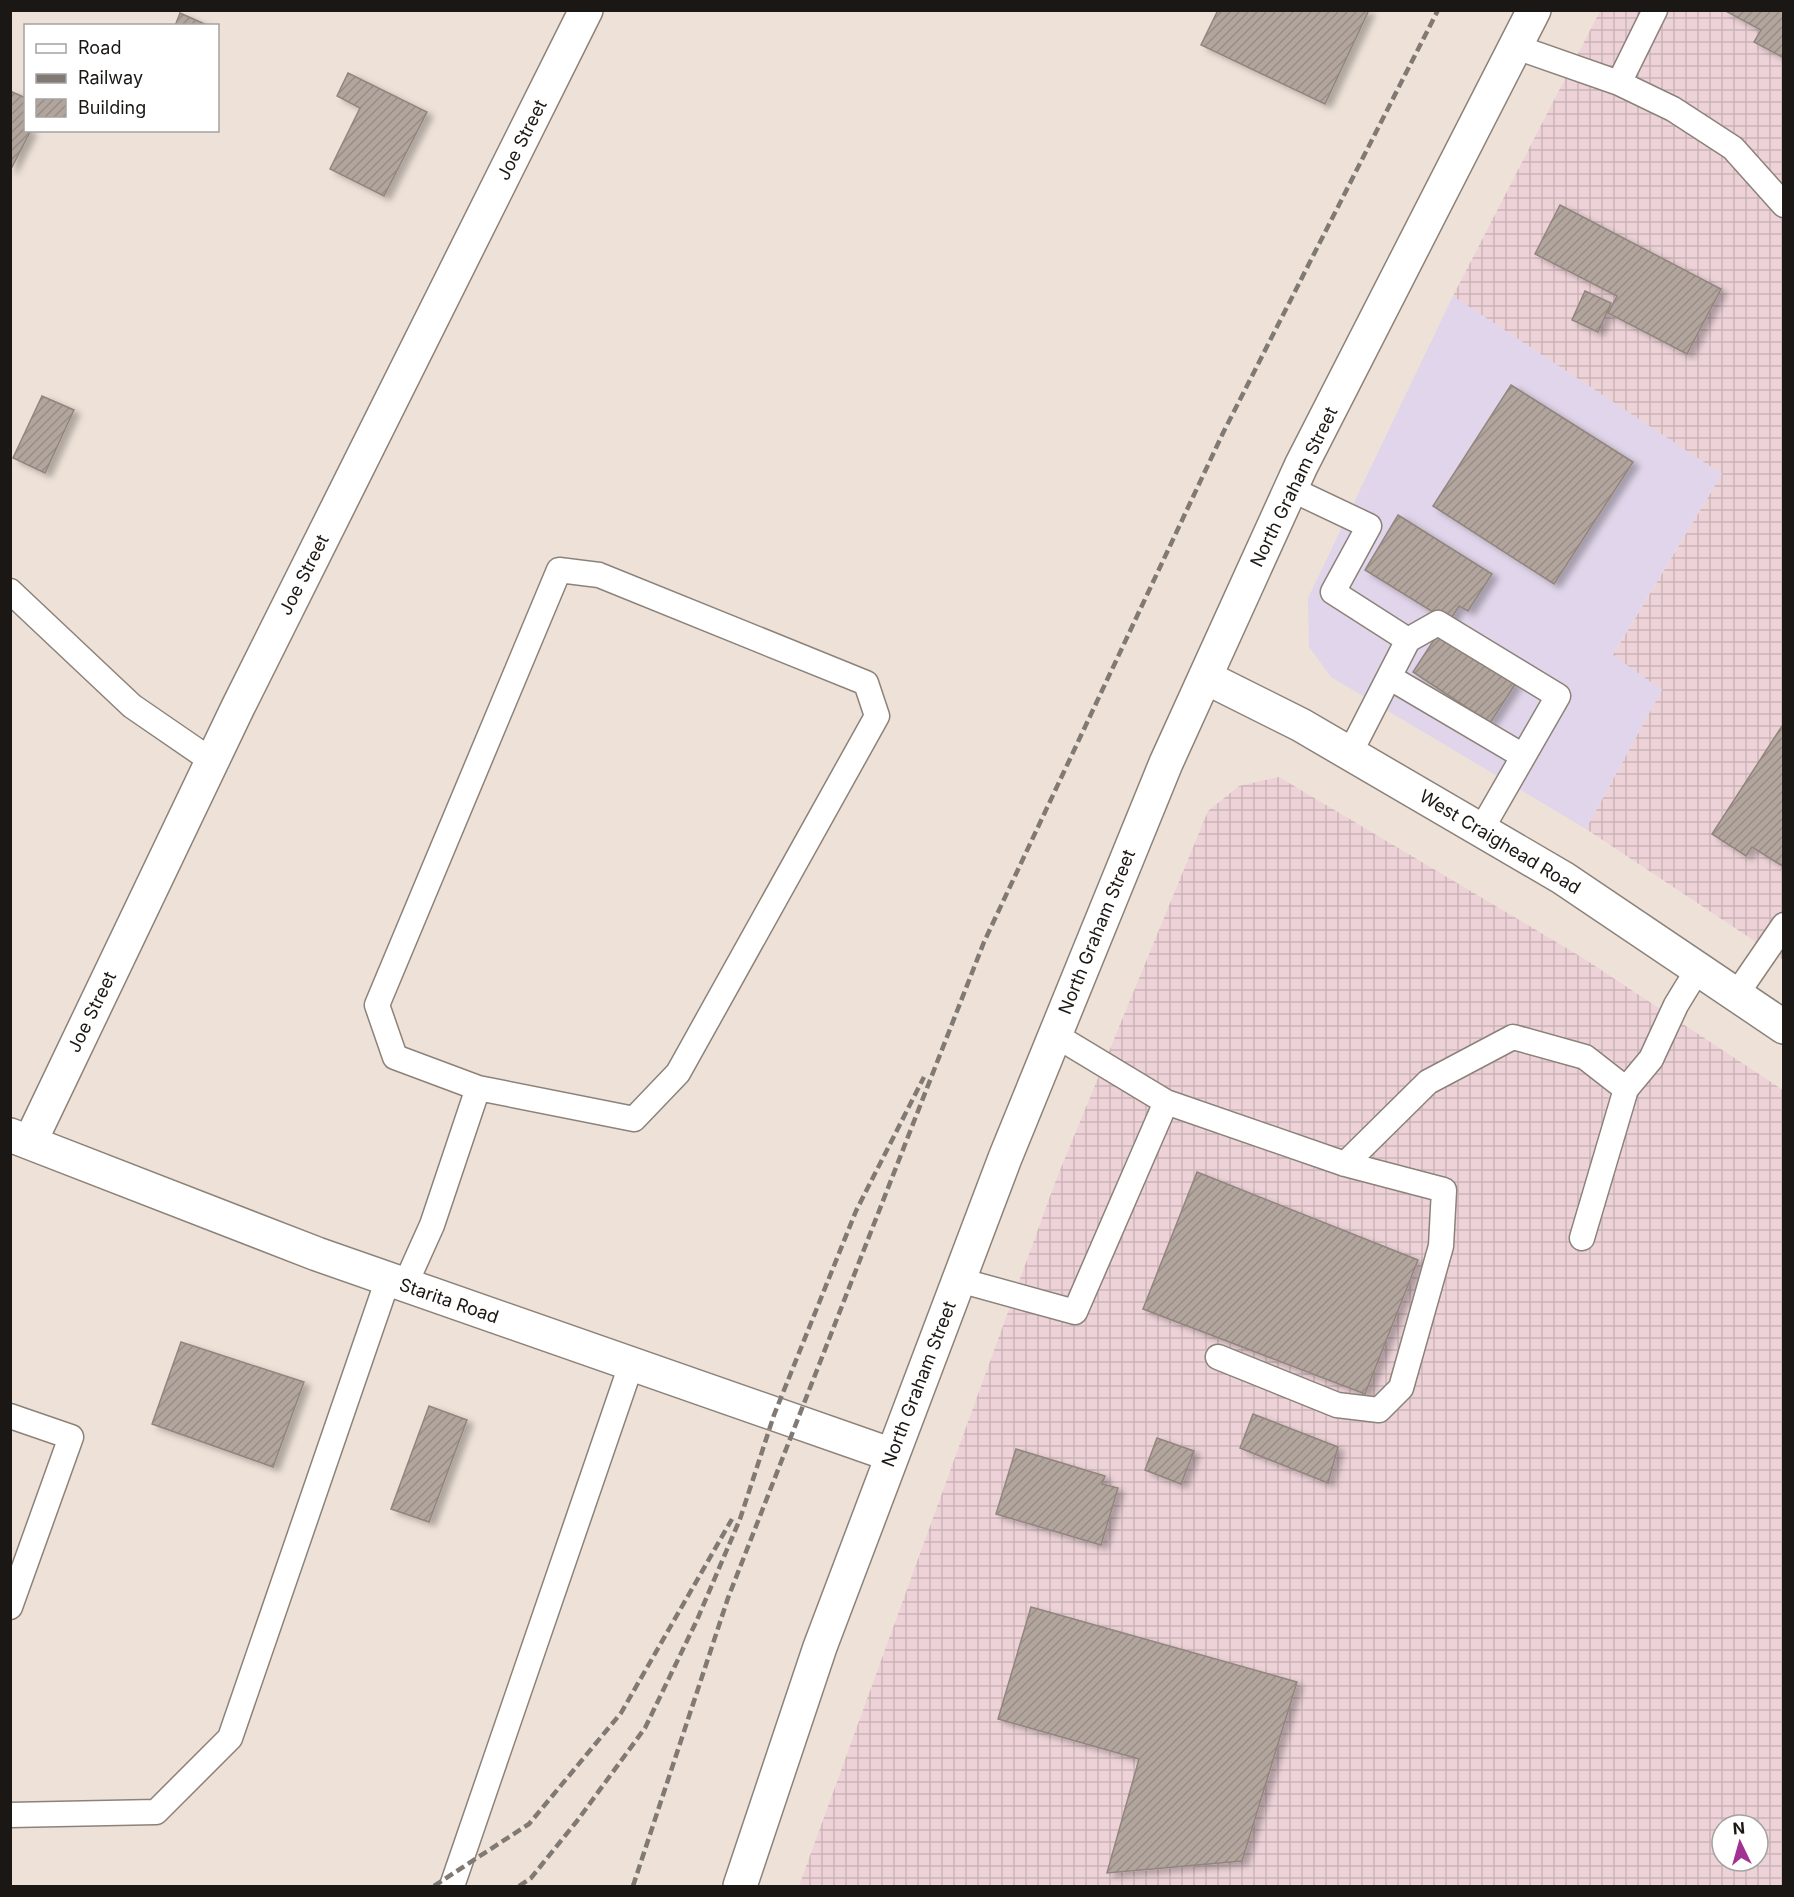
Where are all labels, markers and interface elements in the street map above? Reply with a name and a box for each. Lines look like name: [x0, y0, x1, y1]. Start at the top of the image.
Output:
legend: [24, 24, 219, 132]
text: Road: [78, 37, 121, 58]
text: Railway: [78, 67, 143, 88]
street label: Joe Street: [492, 96, 551, 183]
text: Building: [78, 97, 146, 118]
street label: North Graham Street: [1246, 403, 1342, 570]
street label: Joe Street: [274, 531, 333, 618]
street label: West Craighead Road: [1416, 785, 1585, 898]
street label: North Graham Street: [1054, 846, 1139, 1017]
street label: Joe Street: [63, 968, 120, 1056]
street label: Starita Road: [397, 1274, 502, 1327]
street label: North Graham Street: [877, 1298, 960, 1470]
north arrow: [1710, 1813, 1770, 1873]
text: N: [1732, 1818, 1746, 1839]

